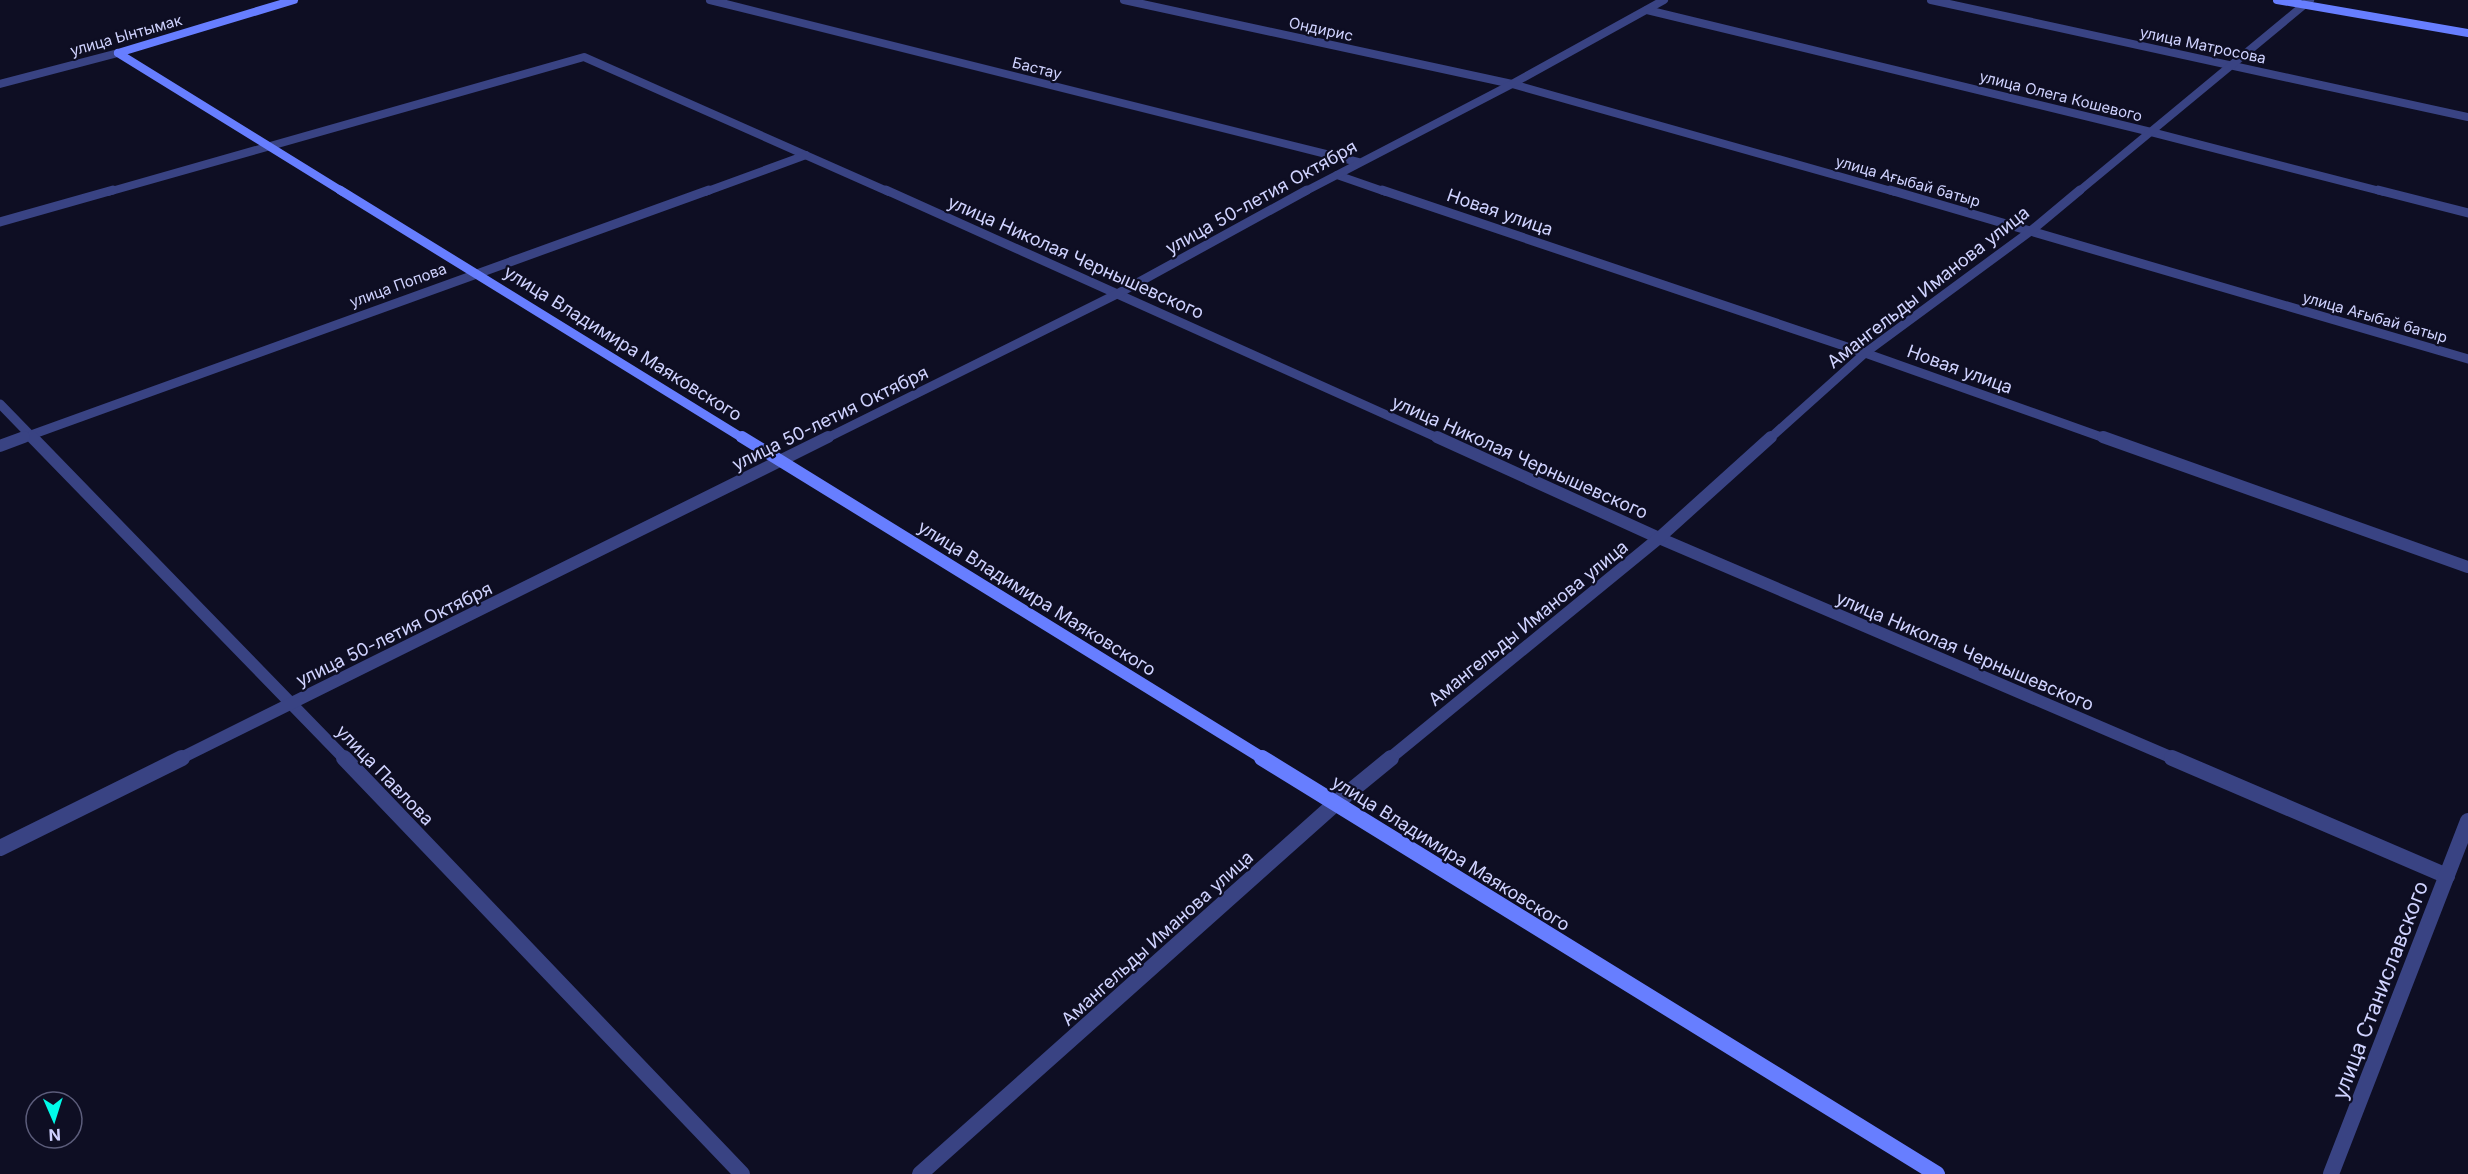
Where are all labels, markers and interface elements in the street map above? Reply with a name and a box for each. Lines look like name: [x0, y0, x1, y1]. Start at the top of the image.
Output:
street label: улица Ынтымак: [68, 10, 184, 60]
street label: Ондирис: [1287, 13, 1355, 45]
street label: улица Матросова: [2138, 22, 2268, 68]
street label: Бастау: [1010, 53, 1064, 83]
street label: улица Олега Кошевого: [1978, 67, 2144, 125]
street label: улица 50-летия Октября: [1162, 136, 1360, 258]
street label: улица Ағыбай батыр: [1833, 151, 1983, 211]
street label: Новая улица: [1444, 184, 1556, 240]
street label: улица Николая Чернышевского: [945, 191, 1207, 323]
street label: Амангельды Иманова улица: [1823, 202, 2033, 372]
street label: улица Попова: [347, 259, 449, 311]
street label: улица Владимира Маяковского: [500, 261, 746, 425]
street label: улица Ағыбай батыр: [2300, 287, 2450, 347]
street label: Новая улица: [1904, 340, 2016, 398]
street label: улица 50-летия Октября: [729, 361, 931, 475]
street label: улица Николая Чернышевского: [1389, 391, 1651, 523]
street label: улица Владимира Маяковского: [914, 516, 1160, 680]
street label: Амангельды Иманова улица: [1424, 536, 1632, 710]
street label: улица 50-летия Октября: [293, 577, 495, 691]
street label: улица Николая Чернышевского: [1833, 587, 2097, 715]
street label: улица Павлова: [332, 720, 438, 830]
street label: улица Владимира Маяковского: [1328, 771, 1574, 935]
street label: Амангельды Иманова улица: [1057, 846, 1257, 1030]
street label: улица Станиславского: [2327, 877, 2433, 1103]
north arrow: [24, 1090, 84, 1150]
text: N: [48, 1125, 61, 1145]

